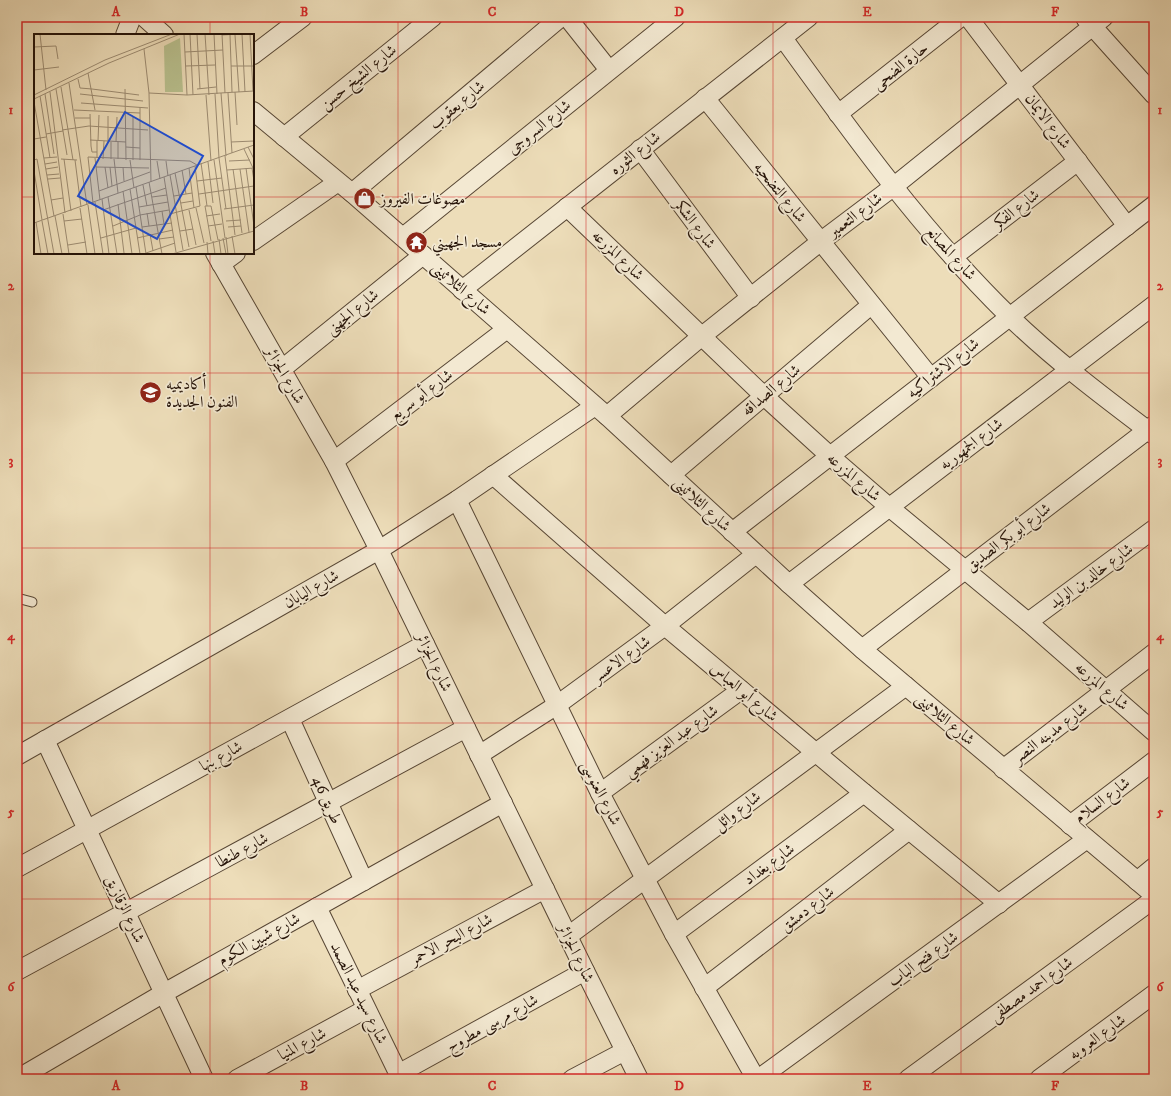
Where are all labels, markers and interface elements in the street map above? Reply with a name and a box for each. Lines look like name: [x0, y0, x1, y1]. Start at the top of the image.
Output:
text: A: [111, 4, 121, 20]
text: B: [300, 4, 308, 20]
text: C: [488, 4, 497, 20]
text: D: [674, 4, 684, 20]
text: E: [862, 4, 872, 20]
text: F: [1051, 4, 1060, 20]
inset map: [34, 34, 254, 254]
street label: حارة الضحى: [868, 38, 933, 95]
street label: شارع الشيخ حسن: [315, 40, 403, 117]
street label: شارع يعقوب: [425, 76, 491, 136]
street label: شارع الايمان: [1018, 89, 1075, 155]
street label: شارع السروجى: [503, 95, 577, 161]
text: 1: [9, 102, 14, 118]
text: 1: [1158, 102, 1163, 118]
street label: شارع الثوره: [606, 127, 666, 181]
street label: شارع التضحيه: [747, 157, 811, 228]
street label: شارع الفكر: [987, 184, 1045, 237]
shop icon: مصوغات الفيروز: [352, 186, 378, 212]
street label: شارع التعمير: [822, 188, 888, 246]
place label: مصوغات الفيروز: [378, 189, 465, 209]
street label: شارع الشكر: [666, 194, 720, 255]
street label: شارع المصانع: [918, 222, 981, 288]
street label: شارع المزرعه: [586, 225, 648, 287]
temple icon: مسجد الجهيني: [403, 229, 429, 255]
place label: مسجد الجهيني: [432, 232, 502, 257]
street label: شارع الثلاثينى: [425, 257, 495, 321]
text: 2: [8, 278, 15, 294]
text: 2: [1157, 278, 1164, 294]
street label: شارع الجهنى: [321, 285, 385, 342]
street label: شارع الاشتراكيه: [903, 333, 985, 405]
street label: شارع الجزائر: [257, 341, 309, 409]
street label: شارع الصداقه: [737, 360, 806, 423]
street label: شارع أبو سريع: [384, 363, 460, 429]
place label: أكاديميه الفنون الجديدة: [166, 372, 238, 412]
school or university icon: أكاديميه الفنون الجديدة: [137, 380, 163, 406]
street label: شارع الجمهوريه: [935, 414, 1008, 477]
street label: شارع المزرعه: [821, 448, 885, 508]
text: 3: [9, 453, 14, 469]
text: 3: [1158, 453, 1163, 469]
street label: شارع الثلاثينى: [667, 472, 735, 538]
street label: شارع أبو بكر الصديق: [960, 497, 1057, 578]
street label: شارع خالد بن الوليد: [1045, 539, 1139, 616]
street label: شارع اليابان: [280, 565, 344, 615]
street label: شارع الجزائر: [408, 627, 457, 696]
text: 4: [6, 628, 15, 645]
text: 4: [1155, 628, 1164, 645]
street label: شارع الاعسر: [586, 631, 656, 691]
street label: شارع أبو العباس: [704, 656, 783, 728]
street label: شارع المزرعه: [1069, 657, 1133, 717]
street label: شارع الثلاثينى: [909, 688, 979, 752]
street label: شارع مدينه النصر: [1007, 698, 1093, 771]
street label: شارع عبد العزيز فهمي: [620, 700, 725, 786]
street label: شارع بنها: [196, 736, 247, 779]
street label: شارع العنوسى: [574, 757, 626, 830]
street label: شارع السلام: [1070, 772, 1136, 831]
street label: طريق 46: [308, 773, 346, 827]
street label: شارع وائل: [709, 787, 767, 838]
text: 5: [7, 804, 15, 820]
text: 5: [1156, 804, 1164, 820]
street label: شارع طنطا: [212, 828, 273, 875]
street label: شارع بغداد: [740, 839, 800, 892]
street label: شارع الزقازيق: [98, 872, 149, 947]
street label: شارع دمشق: [776, 882, 840, 939]
street label: شارع شبين الكوم: [214, 908, 306, 973]
street label: شارع البحر الاحمر: [404, 909, 497, 973]
street label: شارع الجزائر: [550, 918, 599, 987]
street label: شارع فتح الباب: [884, 927, 964, 994]
street label: شارع سيد عبد الصمد: [323, 939, 392, 1048]
street label: شارع احمد مصطفى: [985, 952, 1078, 1028]
text: 6: [8, 979, 16, 995]
text: 6: [1157, 979, 1165, 995]
street label: شارع مرسى مطروح: [442, 989, 544, 1060]
street label: شارع العروبه: [1065, 1010, 1131, 1067]
street label: شارع المنيا: [274, 1023, 331, 1068]
text: A: [111, 1078, 121, 1094]
text: B: [300, 1078, 308, 1094]
text: C: [488, 1078, 497, 1094]
text: D: [674, 1078, 684, 1094]
text: E: [862, 1078, 872, 1094]
text: F: [1051, 1078, 1060, 1094]

